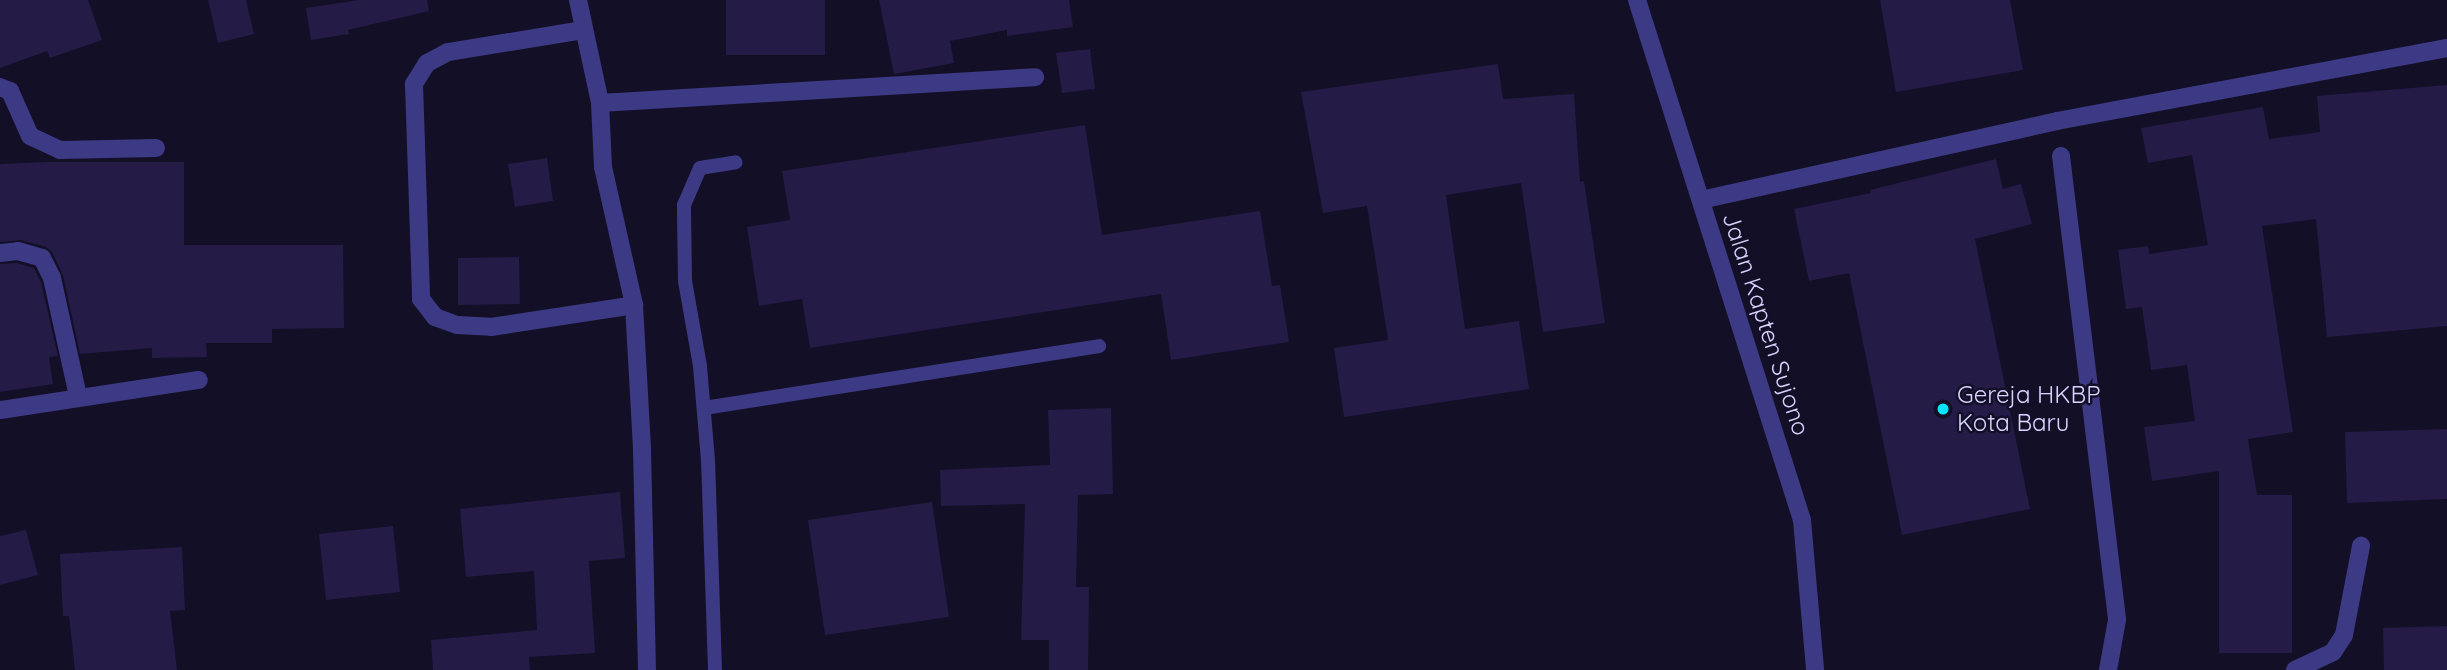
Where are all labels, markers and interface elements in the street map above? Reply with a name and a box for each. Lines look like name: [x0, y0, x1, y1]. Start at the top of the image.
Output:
street label: Jalan Kapten Sujono: [1716, 209, 1816, 439]
place label: Gereja HKBP Kota Baru: [1957, 381, 2100, 437]
marker: Gereja HKBP Kota Baru: [1935, 401, 1951, 417]

